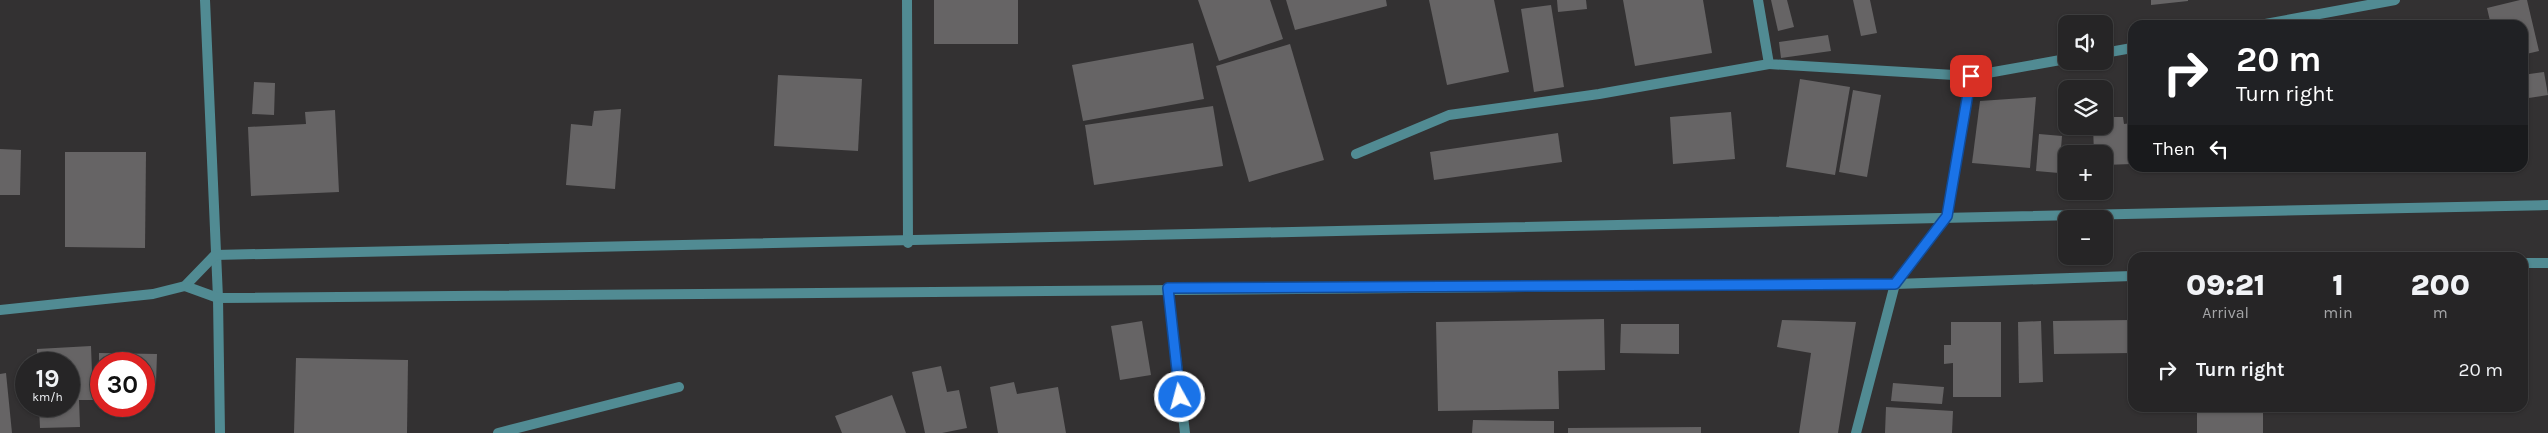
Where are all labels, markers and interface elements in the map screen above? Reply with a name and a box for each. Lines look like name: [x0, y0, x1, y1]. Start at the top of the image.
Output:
map controls: [2058, 15, 2113, 265]
button: sound: [2058, 15, 2113, 70]
text: 20 m: [2236, 39, 2321, 80]
icon: right: [2153, 40, 2218, 105]
pin: [1950, 55, 1992, 97]
icon: arrive: [1957, 62, 1985, 90]
button: layers: [2058, 80, 2113, 135]
text: Turn right: [2236, 81, 2334, 107]
icon: left: [2205, 135, 2233, 163]
text: Then: [2153, 138, 2195, 160]
button: +: [2058, 145, 2113, 200]
button: −: [2058, 210, 2113, 265]
text: 09:21: [2186, 267, 2265, 303]
text: 1: [2332, 267, 2344, 303]
text: 200: [2411, 267, 2470, 303]
text: Arrival: [2202, 303, 2249, 322]
text: min: [2323, 303, 2353, 322]
text: m: [2433, 303, 2448, 322]
speed limit sign: 30: [90, 352, 155, 417]
icon: right: [2153, 356, 2181, 384]
text: Turn right: [2196, 359, 2285, 381]
text: 20 m: [2458, 359, 2503, 381]
text: 19: [35, 364, 60, 393]
position arrow: [1153, 370, 1205, 422]
text: km/h: [32, 390, 63, 404]

